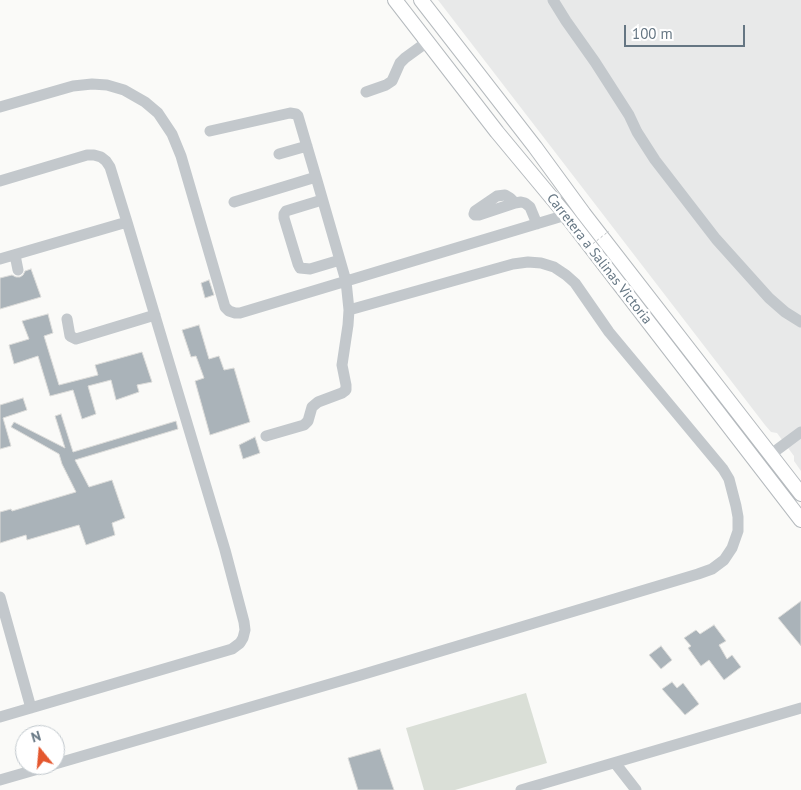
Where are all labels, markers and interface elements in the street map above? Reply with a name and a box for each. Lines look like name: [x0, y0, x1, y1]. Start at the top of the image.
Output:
scale bar: [626, 15, 747, 47]
text: 100 m: [632, 24, 673, 43]
street label: Carretera a Salinas Victoria: [543, 190, 655, 328]
north arrow: [15, 725, 65, 775]
text: N: [29, 727, 43, 747]

